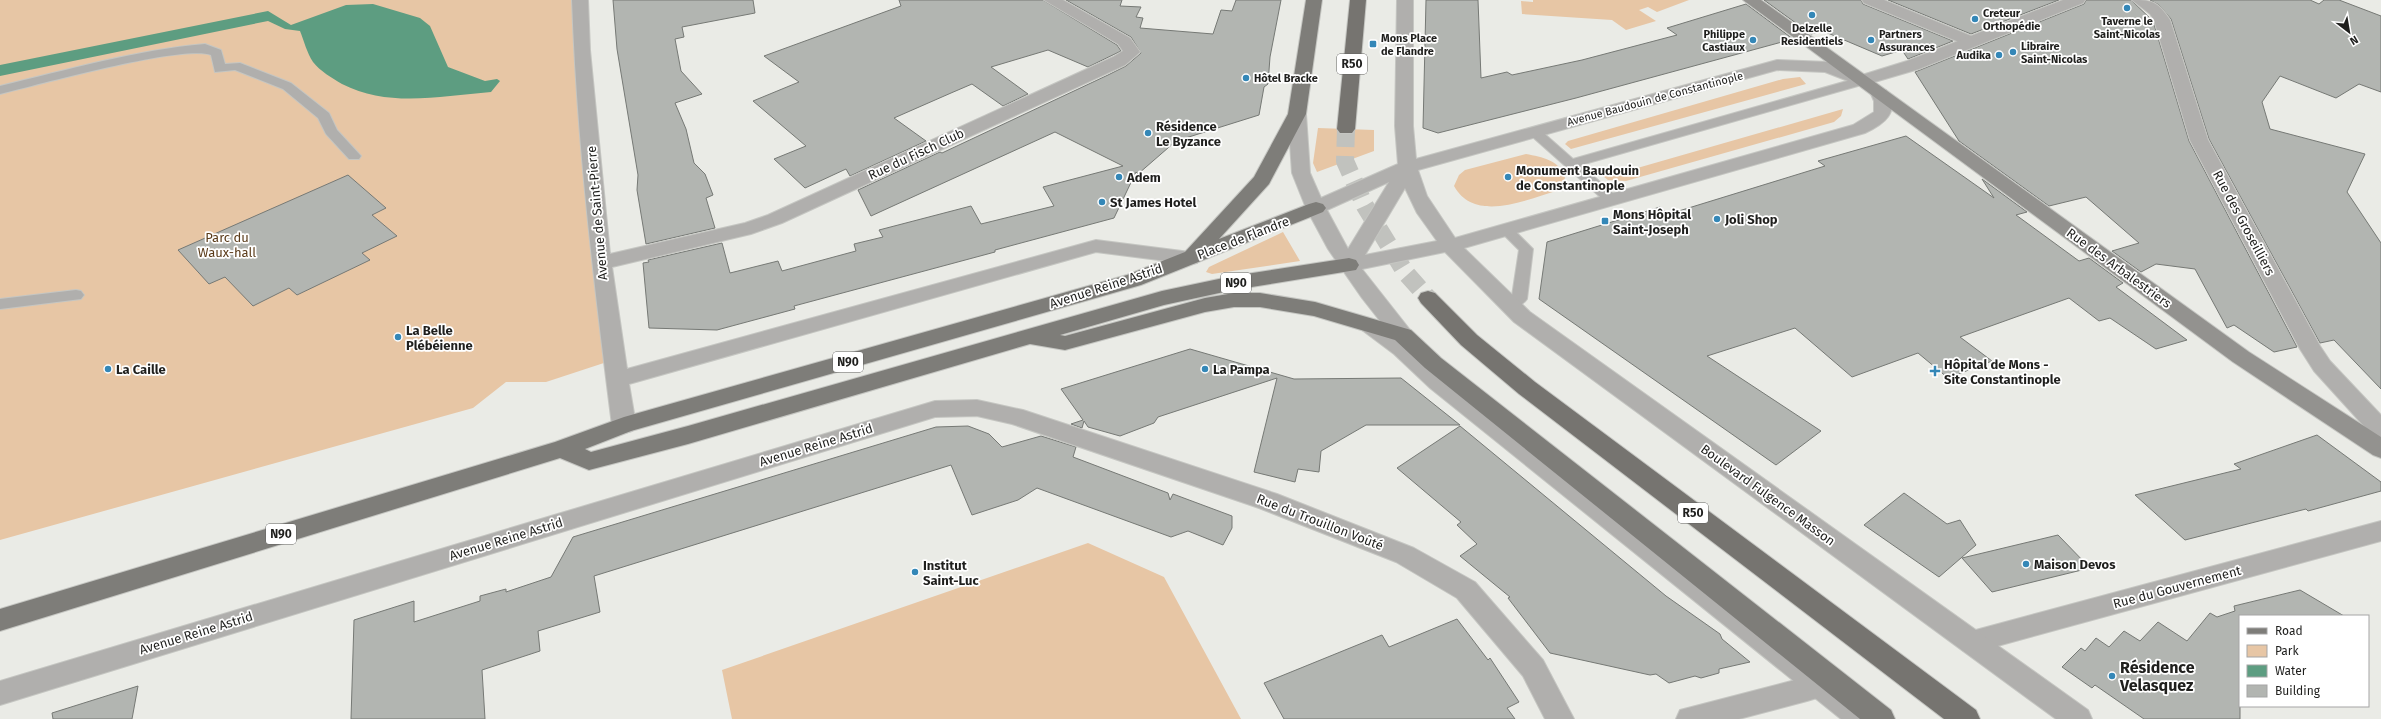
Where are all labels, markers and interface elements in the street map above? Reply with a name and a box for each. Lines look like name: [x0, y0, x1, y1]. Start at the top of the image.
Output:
marker: Taverne le Saint-Nicolas: [2122, 3, 2132, 13]
place label: Creteur Orthopédie: [1983, 7, 2040, 33]
marker: Delzelle Residentiels: [1807, 10, 1817, 20]
north arrow: [2329, 12, 2369, 52]
marker: Creteur Orthopédie: [1970, 14, 1980, 24]
place label: Taverne le Saint-Nicolas: [2094, 15, 2161, 41]
place label: Delzelle Residentiels: [1781, 22, 1844, 48]
place label: Philippe Castiaux: [1702, 28, 1745, 54]
place label: Partners Assurances: [1878, 28, 1936, 54]
place label: Mons Place de Flandre: [1381, 32, 1437, 58]
text: N: [2347, 33, 2360, 48]
marker: Philippe Castiaux: [1748, 35, 1758, 45]
marker: Partners Assurances: [1866, 35, 1876, 45]
marker: Mons Place de Flandre: [1368, 39, 1378, 49]
place label: Libraire Saint-Nicolas: [2021, 40, 2088, 66]
marker: Libraire Saint-Nicolas: [2008, 47, 2018, 57]
place label: Audika: [1956, 49, 1991, 62]
marker: Audika: [1994, 50, 2004, 60]
road number: R50: [1337, 54, 1367, 74]
street label: Avenue Baudouin de Constantinople: [1566, 69, 1744, 129]
place label: Hôtel Bracke: [1254, 72, 1318, 85]
marker: Hôtel Bracke: [1241, 73, 1251, 83]
place label: Résidence Le Byzance: [1156, 119, 1221, 149]
street label: Rue du Fisch Club: [866, 125, 966, 183]
marker: Résidence Le Byzance: [1143, 128, 1153, 138]
street label: Avenue de Saint-Pierre: [584, 145, 610, 281]
place label: Monument Baudouin de Constantinople: [1516, 163, 1639, 193]
street label: Rue des Groseilliers: [2210, 168, 2278, 278]
place label: Adem: [1126, 170, 1161, 185]
marker: Adem: [1114, 172, 1124, 182]
marker: Monument Baudouin de Constantinople: [1503, 172, 1513, 182]
place label: St James Hotel: [1110, 195, 1197, 210]
marker: St James Hotel: [1097, 197, 1107, 207]
place label: Mons Hôpital Saint-Joseph: [1613, 207, 1691, 237]
place label: Joli Shop: [1724, 212, 1778, 227]
street label: Place de Flandre: [1195, 214, 1291, 262]
marker: Joli Shop: [1712, 214, 1722, 224]
marker: Mons Hôpital Saint-Joseph: [1600, 216, 1610, 226]
street label: Rue des Arbalestriers: [2064, 225, 2174, 311]
park label: Parc du Waux-hall: [198, 230, 256, 260]
street label: Avenue Reine Astrid: [1048, 261, 1164, 311]
road number: N90: [1221, 273, 1251, 293]
place label: La Belle Plébéienne: [406, 323, 473, 353]
marker: La Belle Plébéienne: [393, 332, 403, 342]
road number: N90: [833, 352, 863, 372]
place label: Hôpital de Mons - Site Constantinople: [1944, 357, 2061, 387]
place label: La Caille: [116, 362, 166, 377]
place label: La Pampa: [1213, 362, 1270, 377]
marker: La Caille: [103, 364, 113, 374]
marker: La Pampa: [1200, 364, 1210, 374]
marker: Hôpital de Mons - Site Constantinople: [1929, 365, 1941, 377]
street label: Avenue Reine Astrid: [757, 421, 875, 469]
street label: Boulevard Fulgence Masson: [1698, 441, 1838, 549]
street label: Rue du Trouillon Voûté: [1255, 491, 1385, 553]
road number: R50: [1678, 503, 1708, 523]
street label: Avenue Reine Astrid: [447, 515, 565, 563]
road number: N90: [266, 524, 296, 544]
place label: Maison Devos: [2034, 557, 2116, 572]
place label: Institut Saint-Luc: [923, 558, 979, 588]
marker: Maison Devos: [2021, 559, 2031, 569]
street label: Rue du Gouvernement: [2111, 563, 2243, 611]
marker: Institut Saint-Luc: [910, 567, 920, 577]
street label: Avenue Reine Astrid: [137, 609, 255, 657]
legend: [2239, 615, 2369, 707]
text: Road: [2275, 624, 2303, 638]
text: Park: [2275, 644, 2299, 658]
place label: Résidence Velasquez: [2119, 658, 2195, 695]
text: Water: [2275, 664, 2307, 678]
marker: Résidence Velasquez: [2107, 671, 2117, 681]
text: Building: [2275, 684, 2321, 698]

